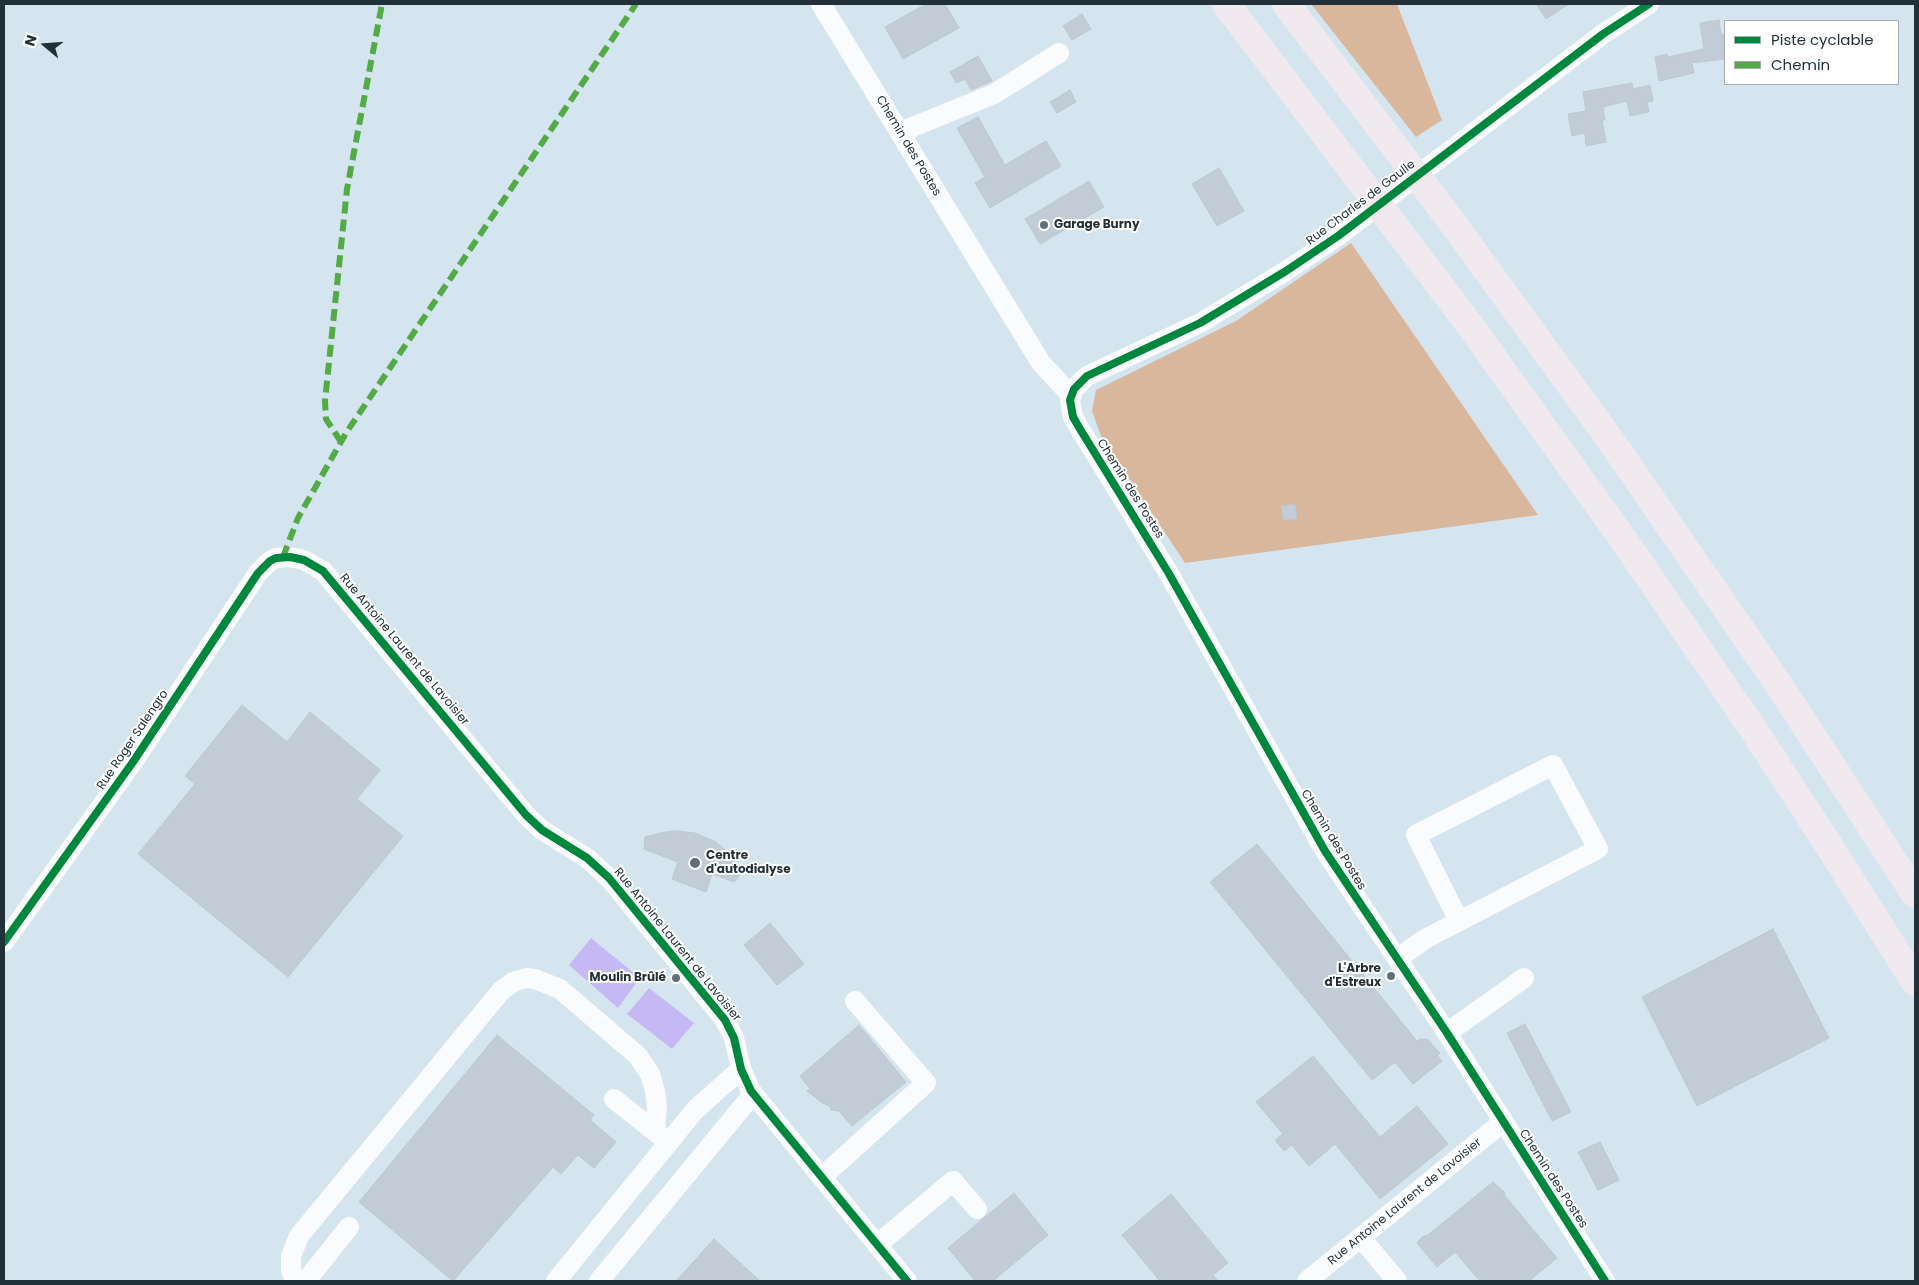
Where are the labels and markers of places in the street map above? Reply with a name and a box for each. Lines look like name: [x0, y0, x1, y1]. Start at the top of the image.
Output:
place label: Garage Burny: [1054, 218, 1139, 232]
marker: Garage Burny: [1038, 219, 1050, 231]
place label: Centre d'autodialyse: [706, 849, 791, 877]
marker: Centre d'autodialyse: [688, 856, 702, 870]
place label: L'Arbre d'Estreux: [1324, 962, 1381, 990]
marker: L'Arbre d'Estreux: [1385, 970, 1397, 982]
place label: Moulin Brûlé: [589, 971, 666, 985]
marker: Moulin Brûlé: [670, 972, 682, 984]

